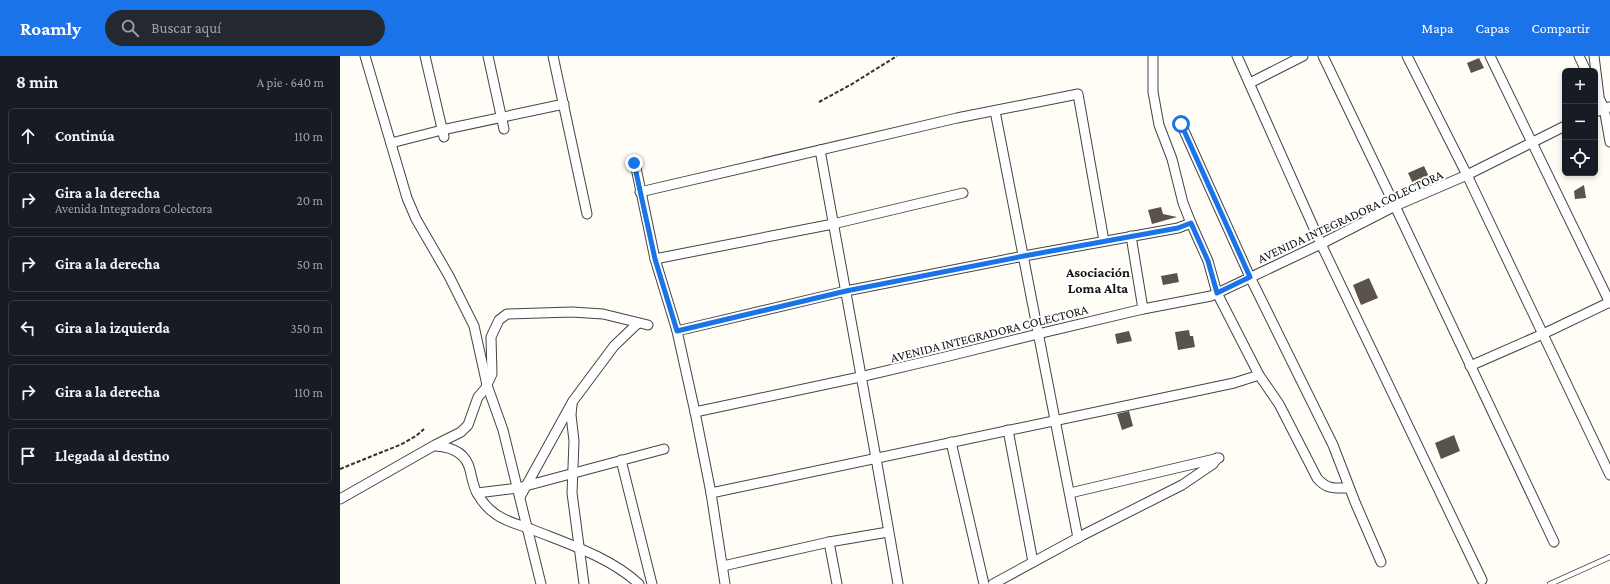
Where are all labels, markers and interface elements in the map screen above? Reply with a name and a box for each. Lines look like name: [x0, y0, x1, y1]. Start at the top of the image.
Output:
search box: [105, 10, 385, 46]
icon: search: [119, 17, 141, 39]
text: Roamly: [20, 18, 81, 39]
text: Buscar aquí: [151, 20, 221, 36]
text: Mapa: [1422, 20, 1454, 36]
text: Capas: [1476, 20, 1510, 36]
text: Compartir: [1532, 20, 1590, 36]
map controls: [1562, 68, 1598, 176]
button: +: [1562, 68, 1598, 104]
text: 8 min: [16, 73, 58, 92]
text: A pie · 640 m: [257, 75, 324, 90]
button: −: [1562, 104, 1598, 140]
route start: [1172, 115, 1190, 133]
icon: ahead: [17, 125, 39, 147]
text: Continúa: [55, 128, 115, 144]
text: 110 m: [294, 129, 323, 144]
button: locate: [1562, 140, 1598, 176]
route end: [625, 154, 643, 172]
street label: AVENIDA INTEGRADORA COLECTORA: [1255, 167, 1446, 266]
text: Gira a la derecha: [55, 185, 160, 201]
icon: right: [17, 189, 39, 211]
text: 20 m: [297, 193, 323, 208]
text: Avenida Integradora Colectora: [55, 201, 213, 216]
icon: right: [17, 253, 39, 275]
text: Gira a la derecha: [55, 256, 160, 272]
text: 50 m: [297, 257, 323, 272]
district label: Asociación Loma Alta: [1065, 264, 1130, 296]
street label: AVENIDA INTEGRADORA COLECTORA: [889, 302, 1090, 365]
icon: left: [17, 317, 39, 339]
text: Gira a la izquierda: [55, 320, 170, 336]
text: 350 m: [290, 321, 323, 336]
icon: right: [17, 381, 39, 403]
text: Gira a la derecha: [55, 384, 160, 400]
text: 110 m: [294, 385, 323, 400]
icon: arrive: [17, 445, 39, 467]
text: Llegada al destino: [55, 448, 170, 464]

